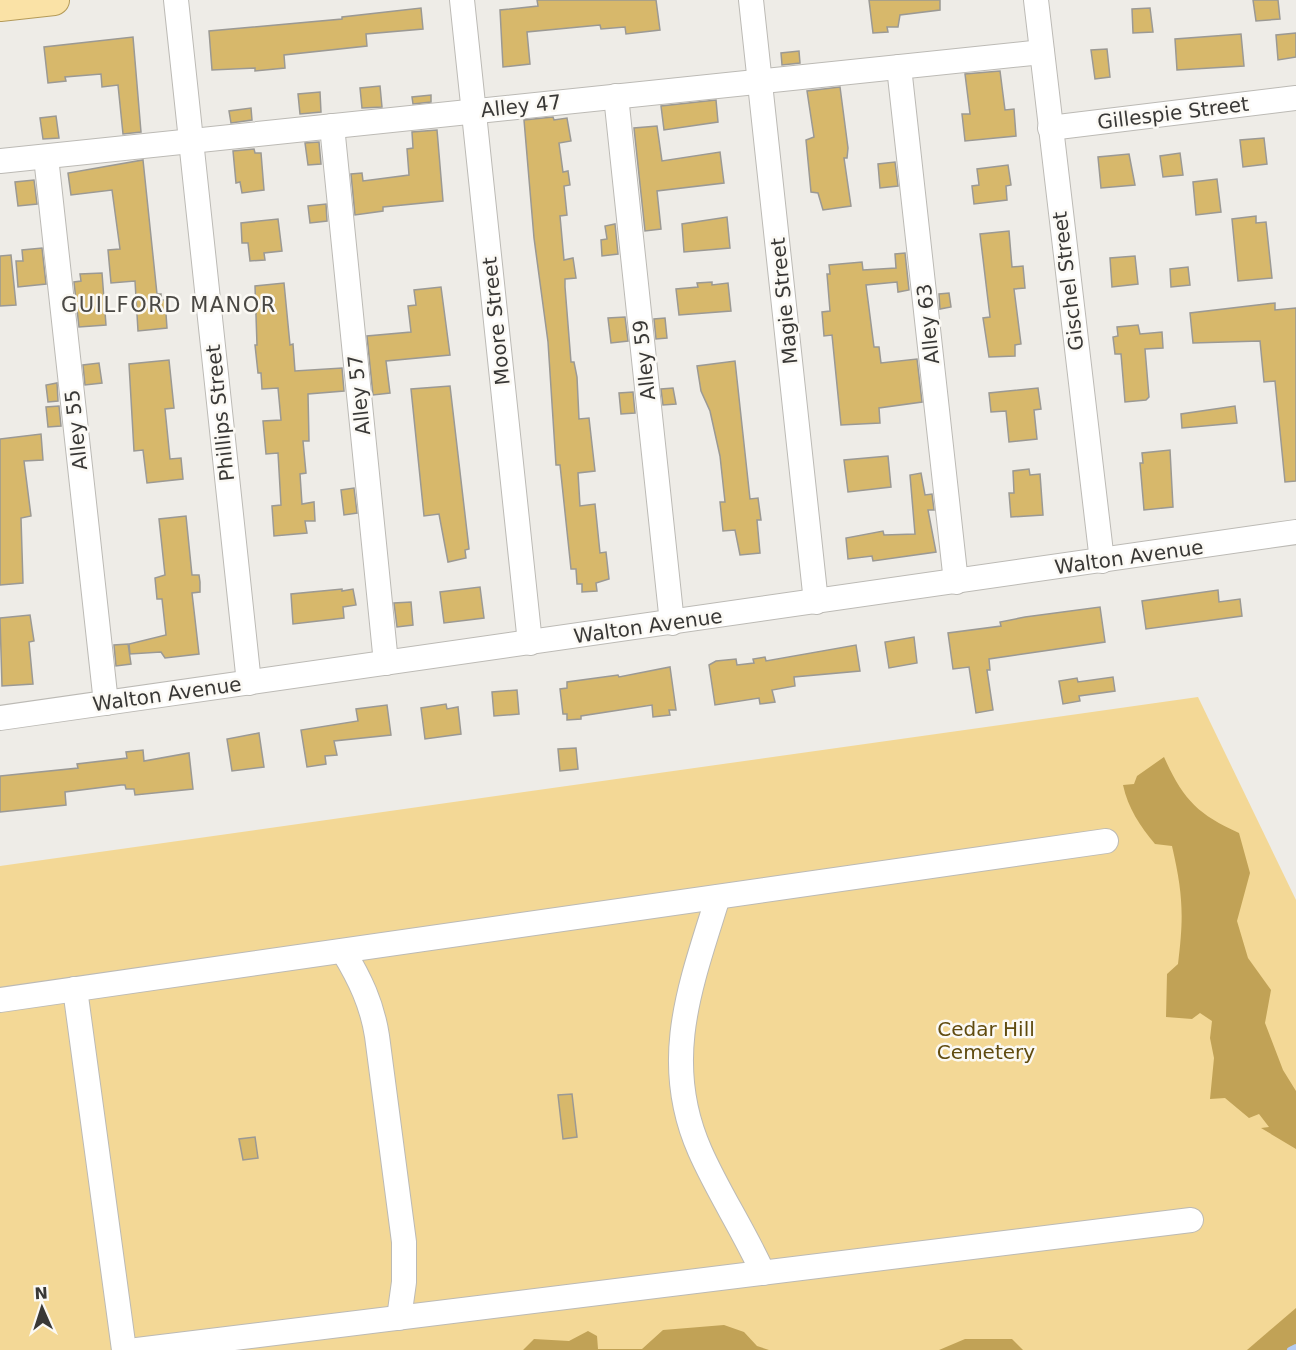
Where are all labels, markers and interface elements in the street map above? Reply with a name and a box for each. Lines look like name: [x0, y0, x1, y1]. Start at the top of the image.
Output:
street label: Alley 47: [480, 90, 562, 122]
street label: Gillespie Street: [1096, 92, 1250, 134]
street label: Gischel Street: [1048, 210, 1088, 352]
street label: Magie Street: [765, 236, 803, 366]
street label: Moore Street: [477, 255, 515, 386]
street label: Alley 63: [912, 283, 944, 365]
district label: GUILFORD MANOR: [61, 293, 277, 317]
street label: Alley 59: [628, 319, 660, 401]
street label: Phillips Street: [201, 343, 239, 482]
street label: Alley 57: [343, 354, 375, 436]
street label: Alley 55: [60, 389, 92, 471]
street label: Walton Avenue: [1053, 535, 1205, 579]
street label: Walton Avenue: [572, 604, 724, 648]
street label: Walton Avenue: [91, 672, 243, 716]
park label: Cedar Hill Cemetery: [937, 1017, 1035, 1064]
north arrow: [12, 1278, 72, 1338]
text: N: [34, 1284, 48, 1303]

